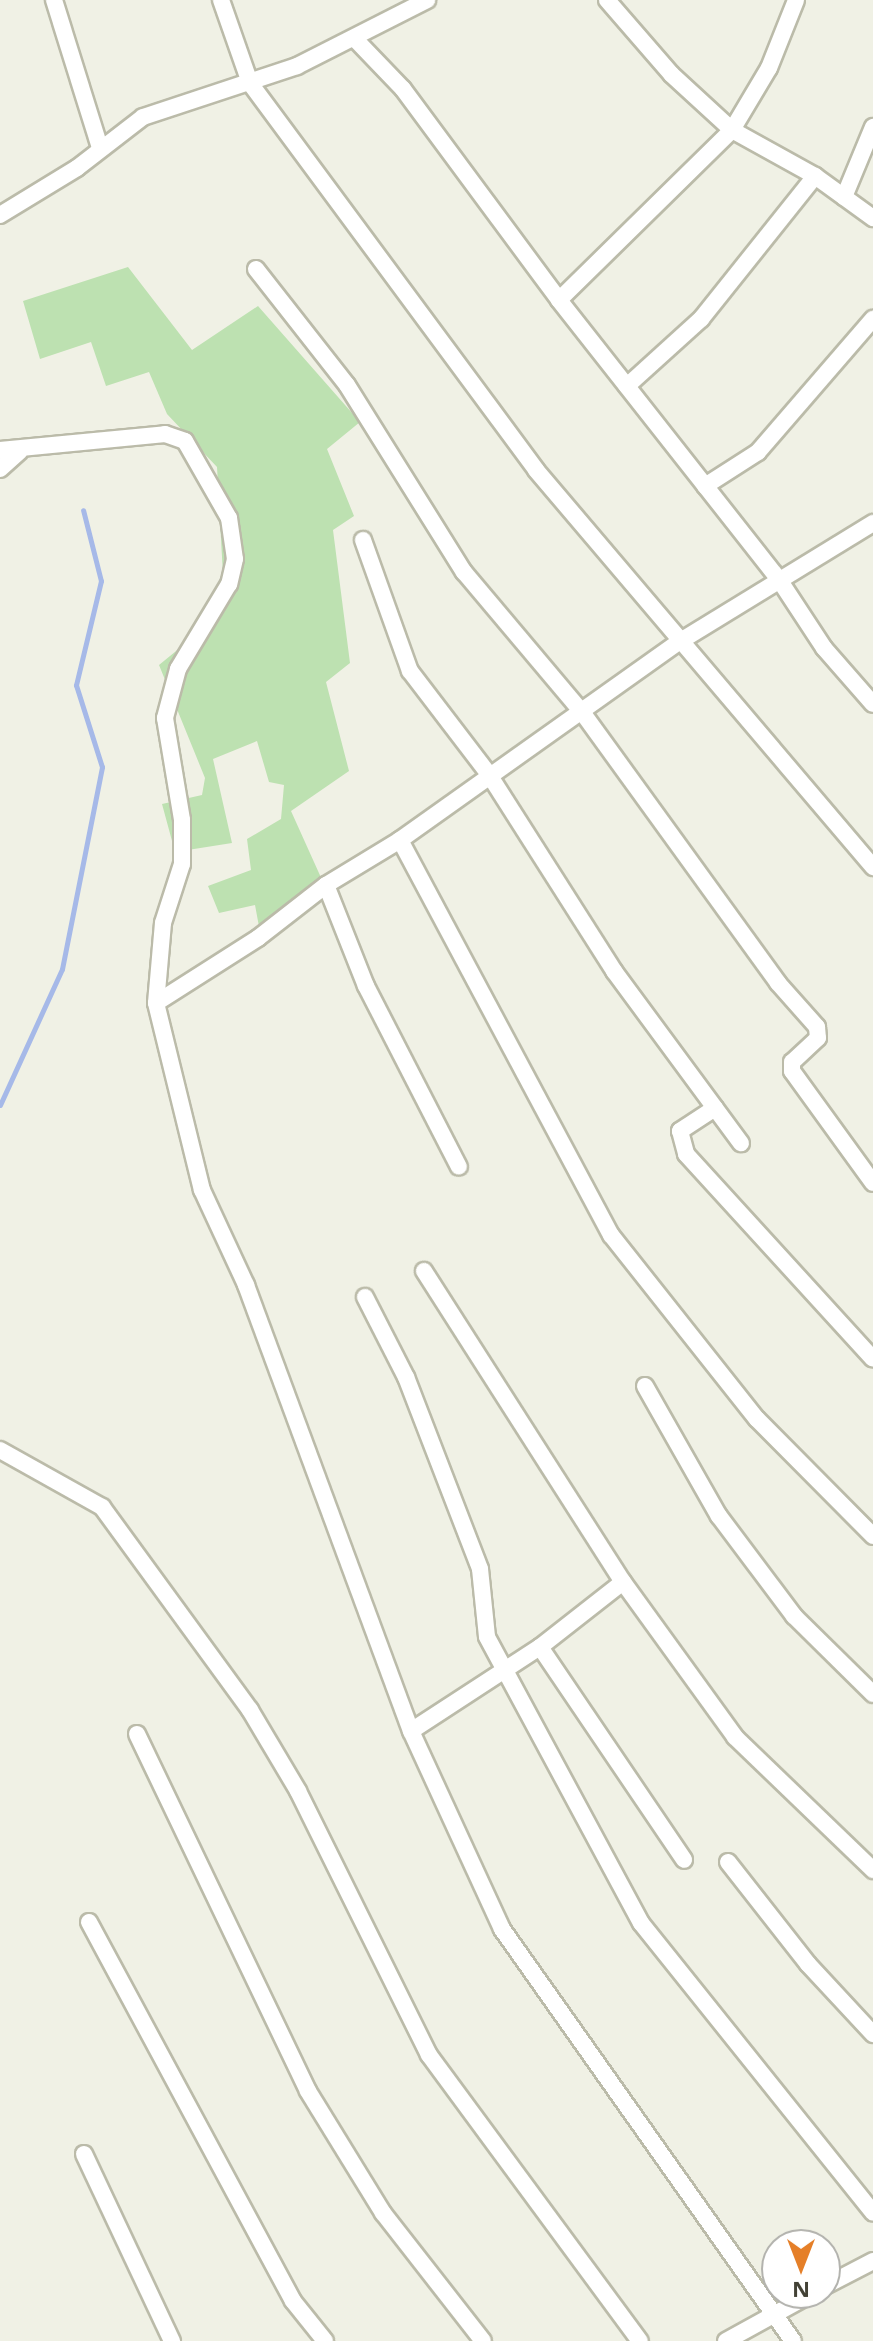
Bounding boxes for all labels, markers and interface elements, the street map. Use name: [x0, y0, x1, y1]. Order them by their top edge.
north arrow: [761, 2229, 841, 2309]
text: N: [792, 2276, 810, 2306]

